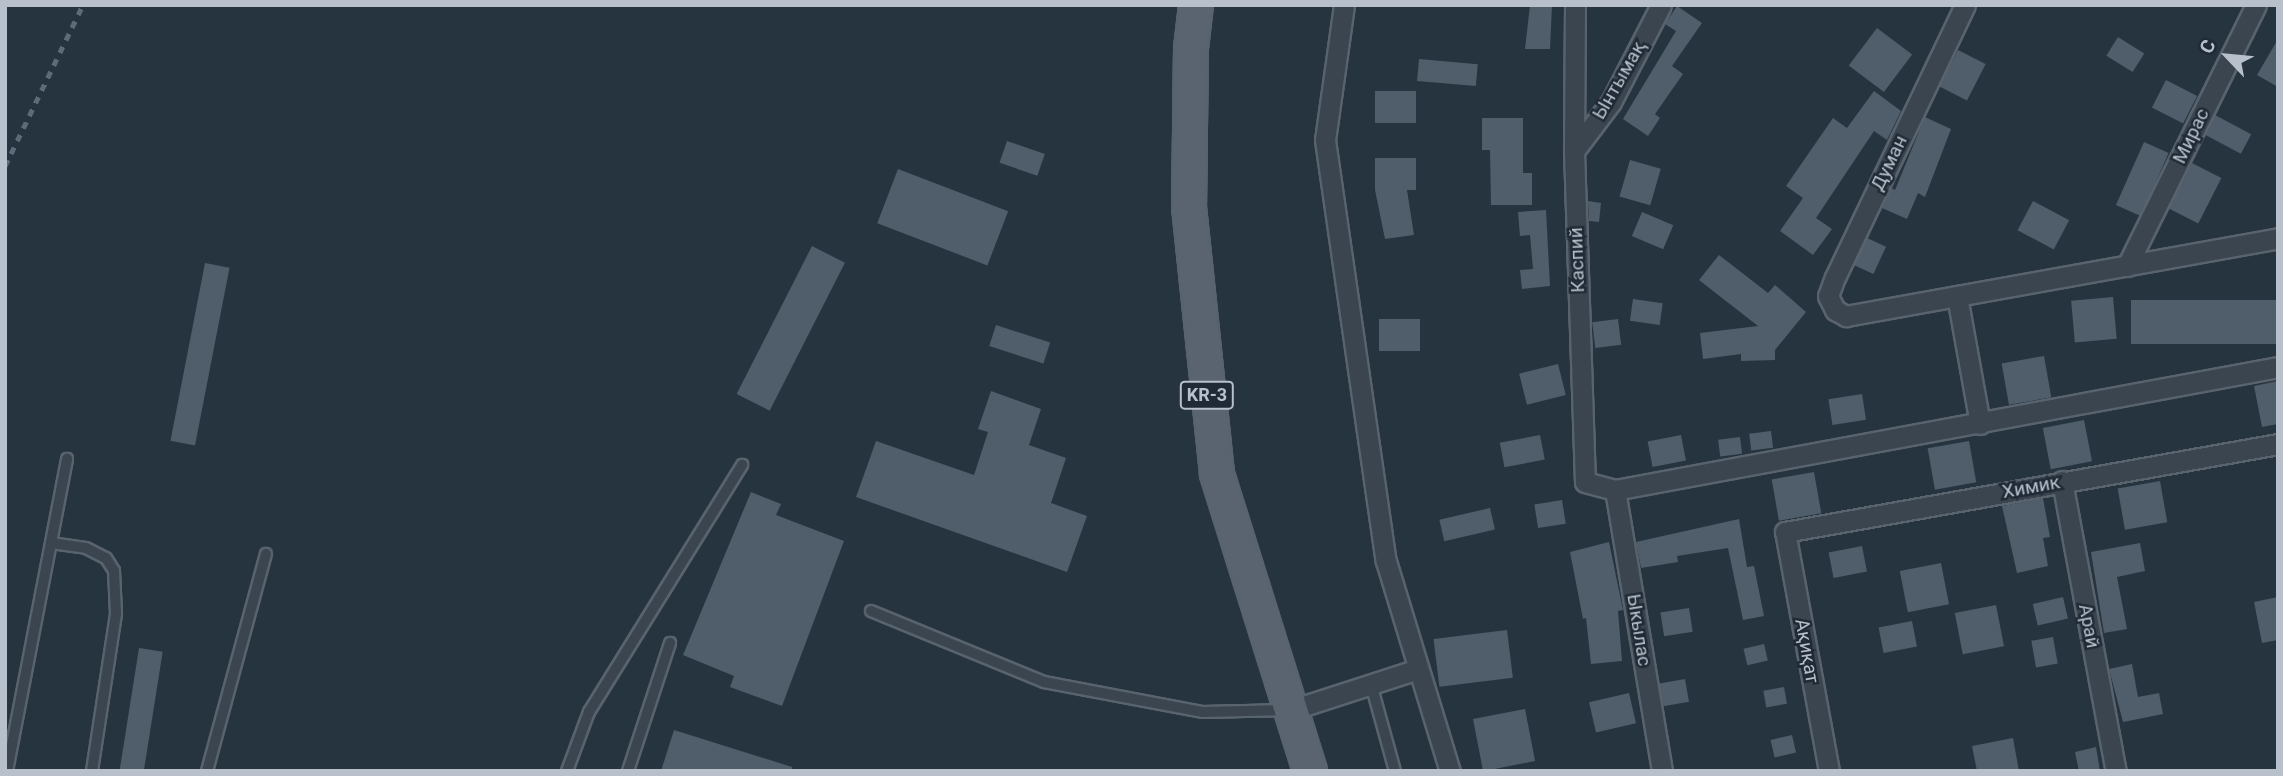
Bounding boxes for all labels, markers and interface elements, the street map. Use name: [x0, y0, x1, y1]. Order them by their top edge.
north arrow: [2192, 21, 2262, 91]
text: С: [2195, 36, 2221, 57]
street label: Ынтымақ: [1587, 37, 1651, 123]
street label: Мирас: [2168, 105, 2214, 167]
street label: Думан: [1866, 132, 1912, 194]
street label: Каспий: [1564, 227, 1590, 293]
road number: KR-3: [1179, 380, 1235, 410]
street label: Химик: [2000, 471, 2062, 503]
street label: Ыкылас: [1622, 592, 1656, 668]
street label: Арай: [2074, 602, 2104, 650]
street label: Ақиқат: [1790, 617, 1824, 685]

